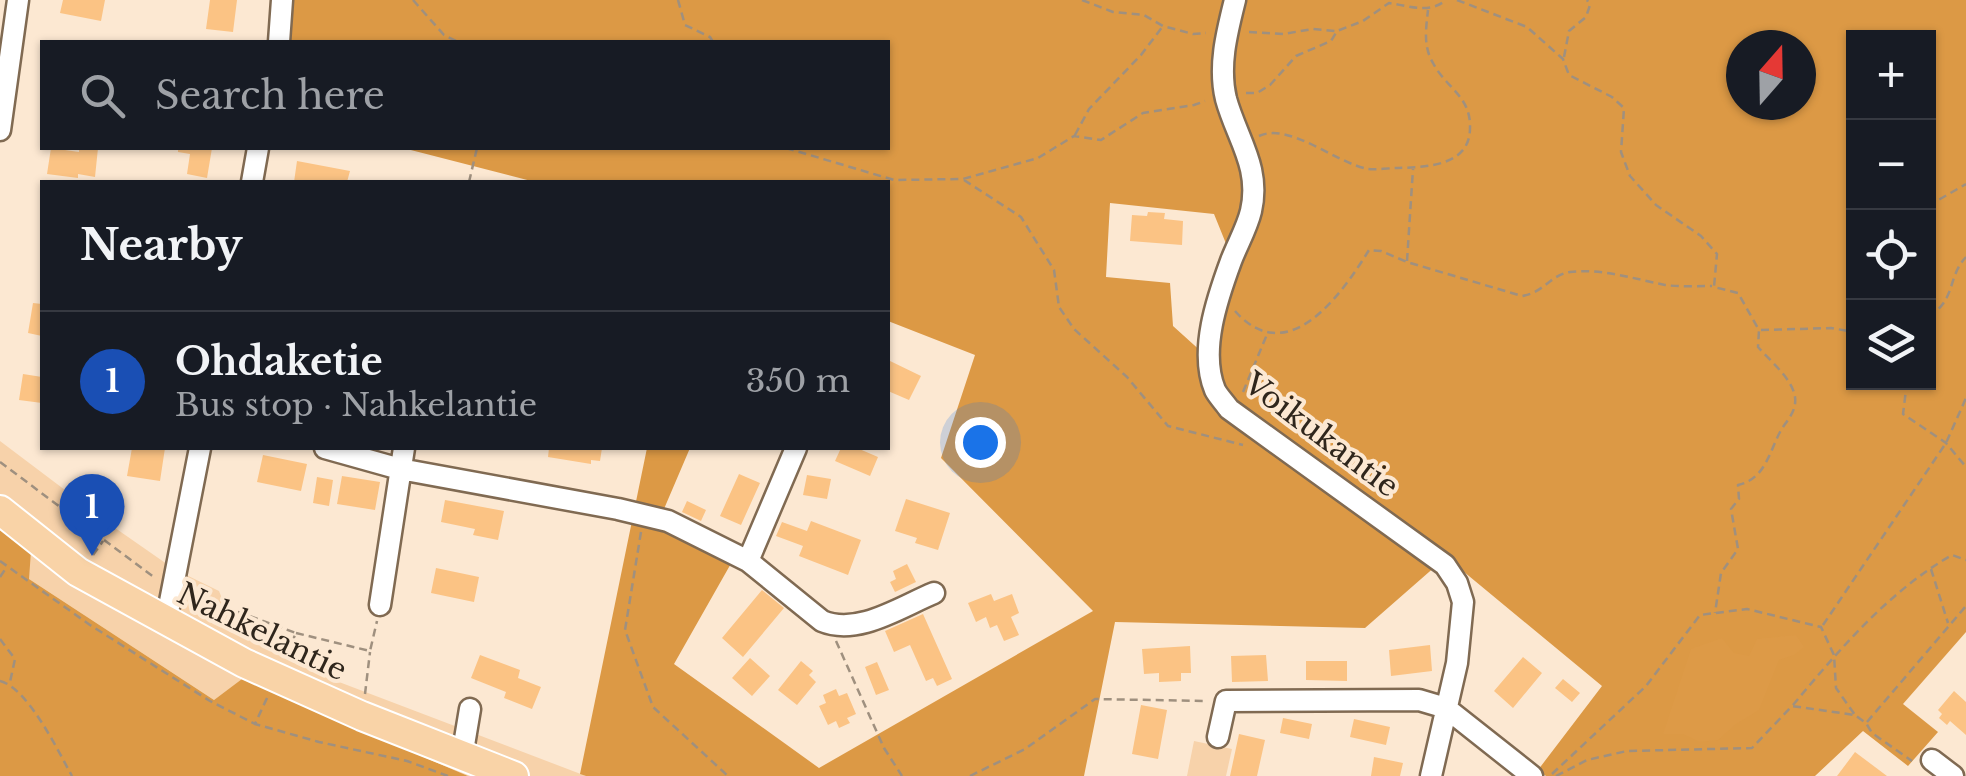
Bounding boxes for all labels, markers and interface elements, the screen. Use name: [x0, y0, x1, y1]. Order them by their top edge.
north arrow: [1726, 30, 1816, 120]
map controls: [1846, 30, 1936, 390]
button: +: [1846, 30, 1936, 120]
search box: [40, 40, 890, 150]
icon: search: [75, 68, 130, 123]
text: Search here: [155, 72, 385, 119]
button: −: [1846, 120, 1936, 210]
button: locate: [1846, 210, 1936, 300]
text: Nearby: [80, 219, 243, 271]
button: layers: [1846, 300, 1936, 390]
text: Ohdaketie: [175, 338, 383, 385]
text: 1: [106, 361, 119, 401]
text: 350 m: [746, 361, 850, 401]
street label: Voikukantie: [1236, 364, 1406, 505]
text: Bus stop · Nahkelantie: [175, 385, 537, 425]
your location: [955, 417, 1006, 468]
pin: 1: [59, 474, 124, 556]
street label: Nahkelantie: [172, 575, 353, 688]

